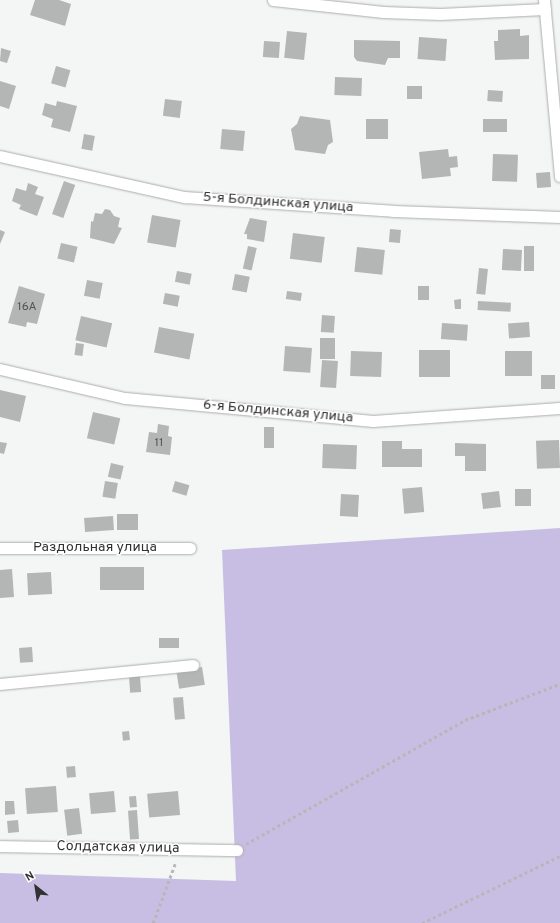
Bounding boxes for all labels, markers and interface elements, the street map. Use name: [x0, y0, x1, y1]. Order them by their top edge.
street label: 5-я Болдинская улица: [202, 189, 354, 217]
house number: 16А: [17, 301, 37, 315]
street label: 6-я Болдинская улица: [202, 397, 354, 427]
house number: 11: [155, 437, 163, 451]
street label: Раздольная улица: [33, 540, 157, 556]
street label: Солдатская улица: [56, 839, 180, 857]
north arrow: [16, 867, 56, 907]
text: N: [23, 869, 37, 885]

